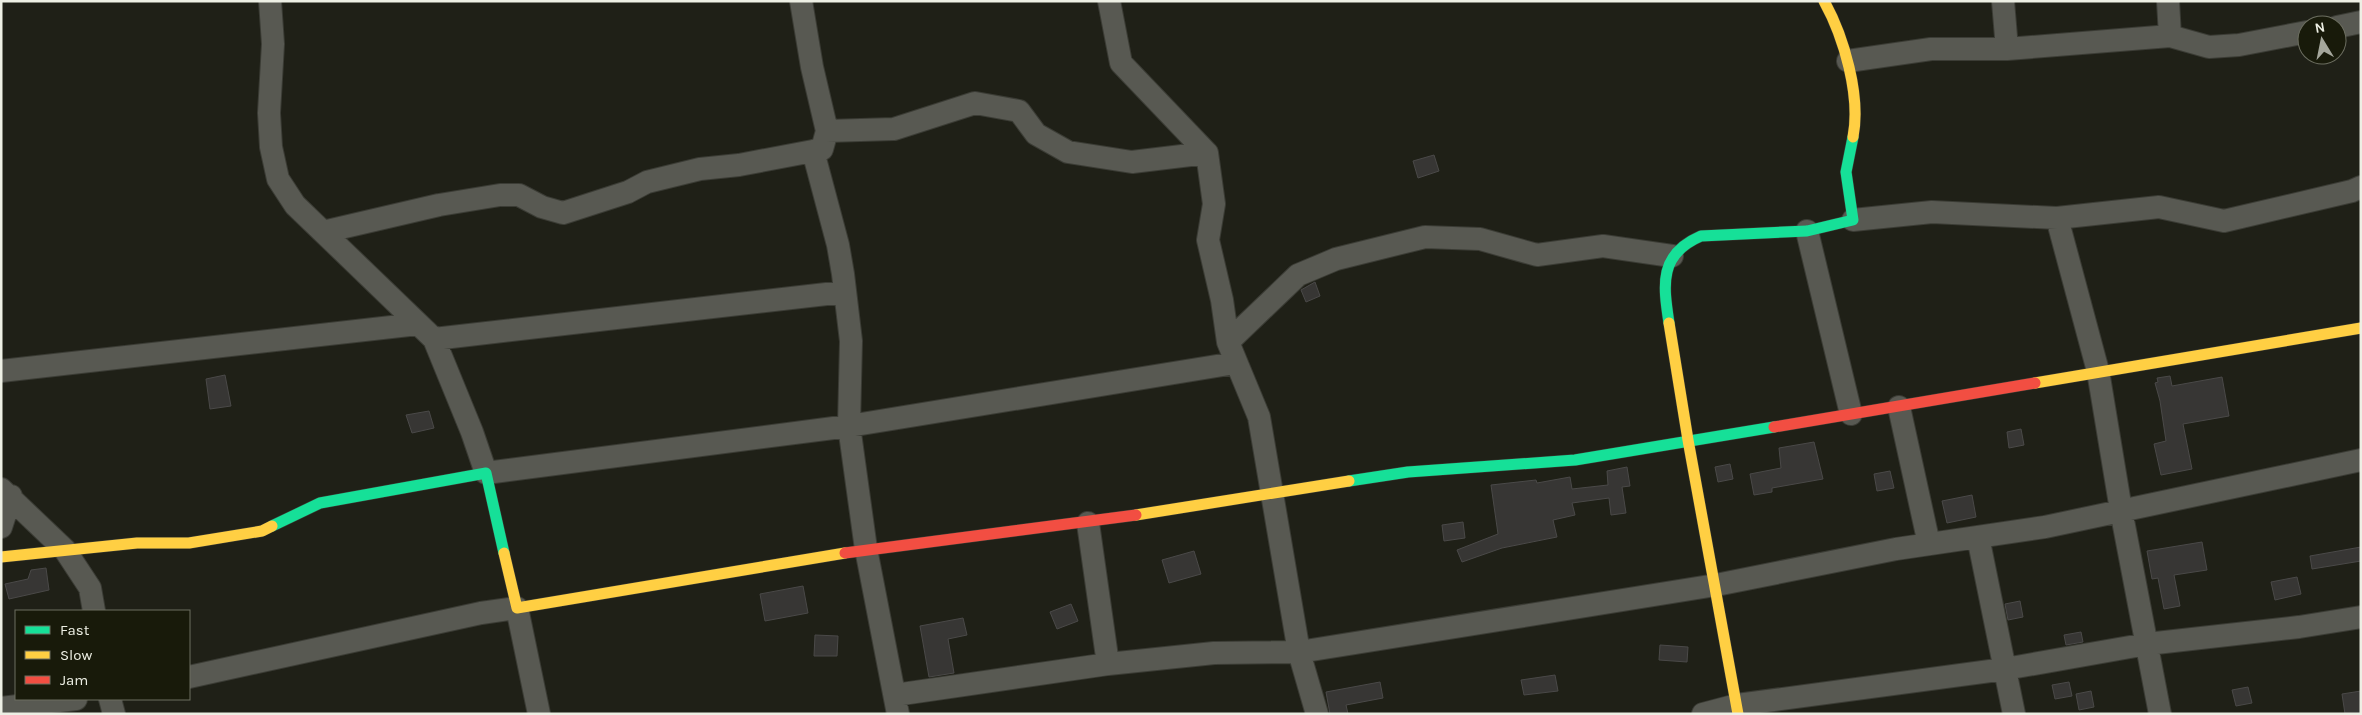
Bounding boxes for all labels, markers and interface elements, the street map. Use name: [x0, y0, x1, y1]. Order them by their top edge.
north arrow: [2297, 15, 2347, 65]
text: N: [2313, 18, 2326, 37]
legend: [15, 610, 190, 700]
text: Fast: [60, 621, 90, 639]
text: Slow: [60, 646, 92, 664]
text: Jam: [60, 671, 88, 689]

